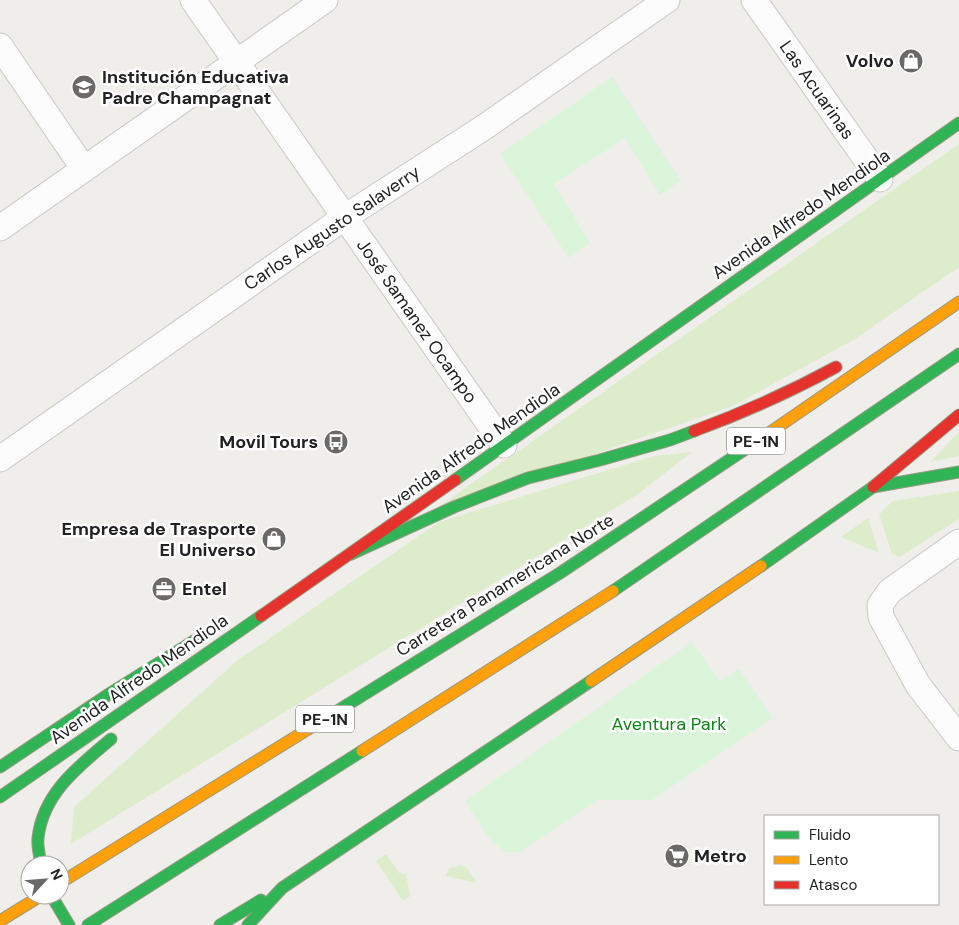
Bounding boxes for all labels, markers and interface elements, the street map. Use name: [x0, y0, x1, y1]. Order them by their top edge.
street label: Las Acuarinas: [774, 36, 860, 144]
shop icon: Volvo: [898, 48, 924, 74]
place label: Volvo: [846, 49, 894, 73]
place label: Institución Educativa Padre Champagnat: [102, 65, 289, 110]
school or university icon: Institución Educativa Padre Champagnat: [71, 74, 97, 100]
street label: Avenida Alfredo Mendiola: [707, 143, 895, 285]
street label: Carlos Augusto Salaverry: [239, 160, 425, 296]
street label: José Samanez Ocampo: [351, 234, 483, 408]
street label: Avenida Alfredo Mendiola: [377, 377, 565, 519]
road number: PE-1N: [727, 428, 785, 454]
bus stop icon: Movil Tours: [323, 429, 349, 455]
place label: Movil Tours: [219, 430, 318, 454]
street label: Carretera Panamericana Norte: [391, 508, 619, 662]
place label: Empresa de Trasporte El Universo: [62, 517, 256, 562]
shop icon: Empresa de Trasporte El Universo: [261, 526, 287, 552]
office icon: Entel: [151, 576, 177, 602]
place label: Entel: [182, 577, 227, 601]
street label: Avenida Alfredo Mendiola: [45, 608, 233, 750]
road number: PE-1N: [296, 706, 354, 732]
park label: Aventura Park: [612, 712, 726, 736]
legend: [764, 815, 939, 905]
text: Fluido: [809, 825, 851, 845]
supermarket icon: Metro: [664, 843, 690, 869]
place label: Metro: [694, 844, 747, 868]
text: Lento: [809, 850, 848, 870]
north arrow: [20, 855, 70, 905]
text: N: [46, 866, 67, 883]
text: Atasco: [809, 875, 857, 895]

